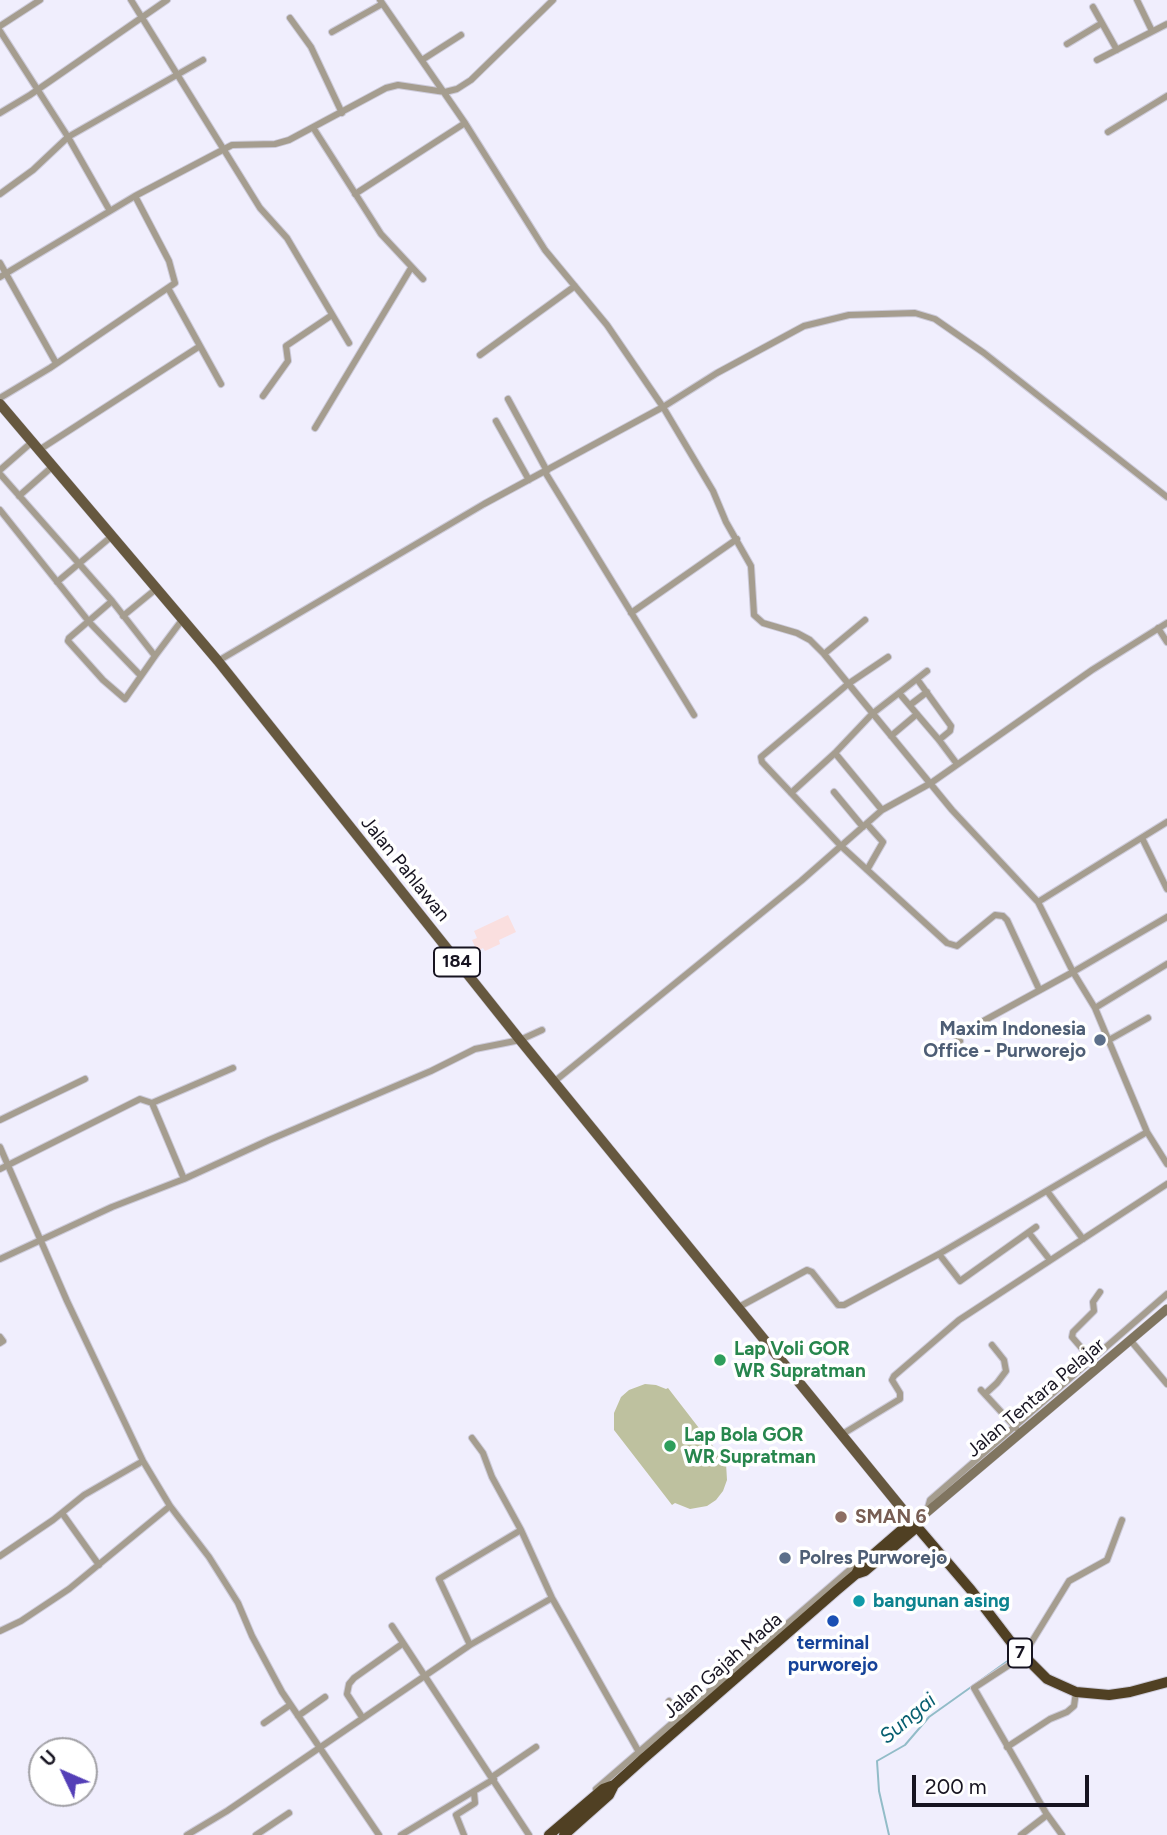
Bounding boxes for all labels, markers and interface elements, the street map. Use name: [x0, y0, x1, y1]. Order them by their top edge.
street label: Jalan Pahlawan: [356, 812, 454, 926]
road number: 184: [434, 947, 480, 976]
place label: Maxim Indonesia Office - Purworejo: [923, 1018, 1086, 1062]
marker: Maxim Indonesia Office - Purworejo: [1092, 1032, 1108, 1048]
street label: Jalan Tentara Pelajar: [962, 1334, 1110, 1462]
place label: Lap Voli GOR WR Supratman: [734, 1338, 866, 1382]
marker: Lap Voli GOR WR Supratman: [712, 1352, 728, 1368]
place label: Lap Bola GOR WR Supratman: [684, 1424, 816, 1468]
marker: Lap Bola GOR WR Supratman: [662, 1438, 678, 1454]
place label: SMAN 6: [855, 1506, 927, 1528]
marker: SMAN 6: [833, 1509, 849, 1525]
place label: Polres Purworejo: [799, 1547, 947, 1569]
marker: Polres Purworejo: [777, 1550, 793, 1566]
place label: bangunan asing: [873, 1590, 1010, 1612]
marker: bangunan asing: [851, 1593, 867, 1609]
street label: Jalan Gajah Mada: [659, 1608, 787, 1724]
marker: terminal purworejo: [825, 1613, 841, 1629]
place label: terminal purworejo: [788, 1632, 878, 1676]
road number: 7: [1008, 1638, 1032, 1668]
water label: Sungai: [875, 1688, 941, 1750]
north arrow: [28, 1737, 98, 1807]
text: U: [36, 1746, 62, 1771]
scale bar: [915, 1762, 1092, 1806]
text: 200 m: [925, 1774, 987, 1799]

